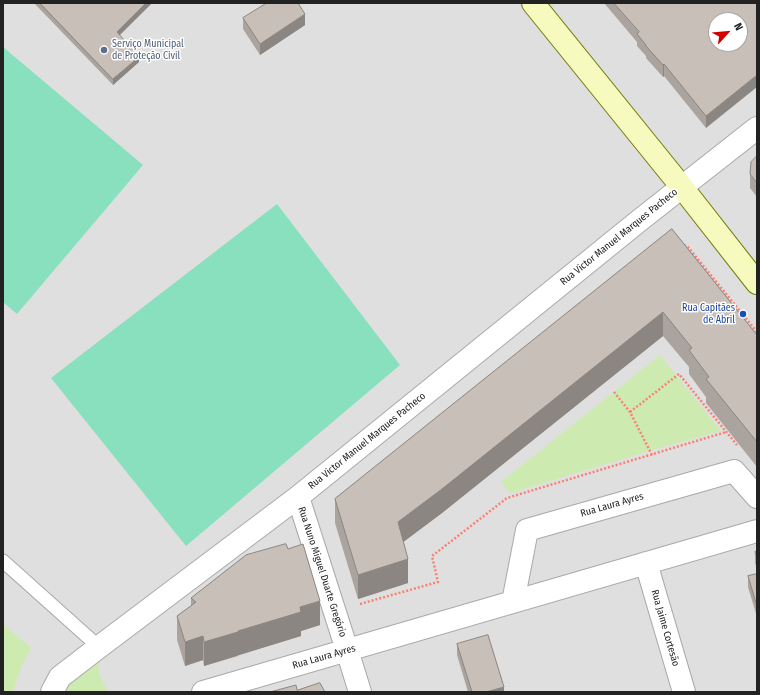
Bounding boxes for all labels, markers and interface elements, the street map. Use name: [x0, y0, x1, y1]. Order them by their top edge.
north arrow: [708, 12, 748, 52]
text: N: [731, 21, 746, 33]
place label: Serviço Municipal de Proteção Civil: [112, 38, 184, 62]
marker: Serviço Municipal de Proteção Civil: [99, 45, 109, 55]
street label: Rua Victor Manuel Marques Pacheco: [558, 186, 680, 288]
place label: Rua Capitães de Abril: [682, 302, 735, 326]
marker: Rua Capitães de Abril: [738, 309, 748, 319]
street label: Rua Victor Manuel Marques Pacheco: [306, 390, 428, 492]
street label: Rua Laura Ayres: [579, 490, 645, 520]
street label: Rua Nuno Miguel Duarte Gregório: [295, 505, 349, 639]
street label: Rua Jaime Cortesão: [648, 588, 682, 668]
street label: Rua Laura Ayres: [291, 642, 357, 672]

